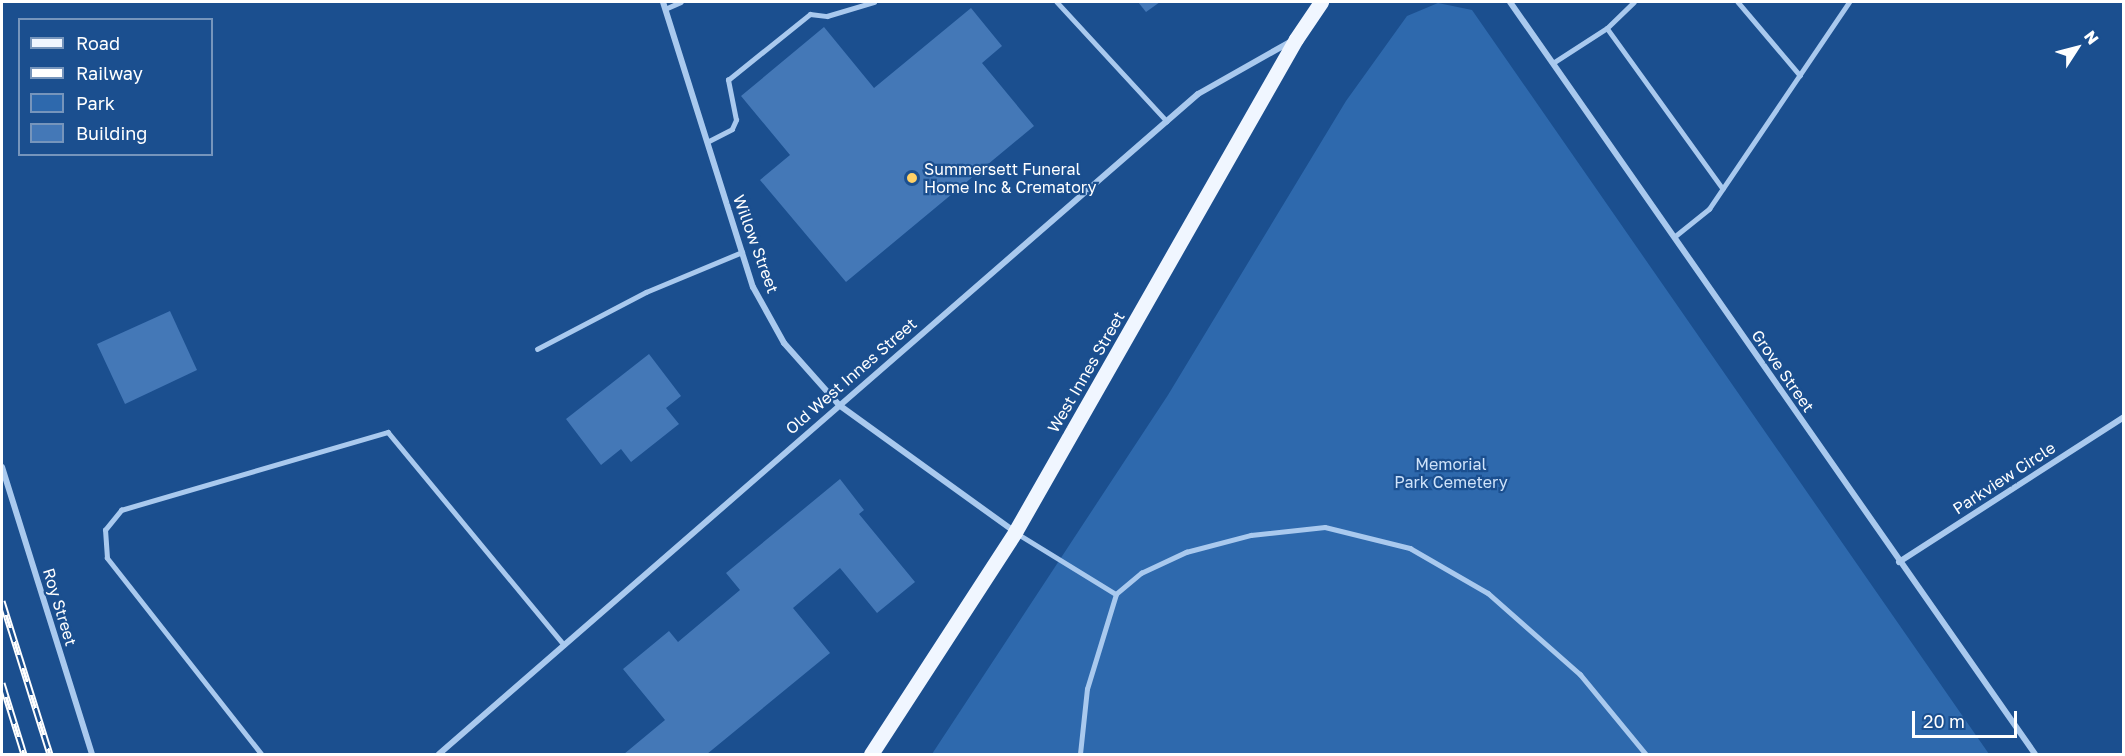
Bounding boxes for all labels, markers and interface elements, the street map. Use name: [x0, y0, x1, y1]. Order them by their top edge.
legend: [18, 18, 213, 156]
north arrow: [2047, 18, 2107, 78]
text: N: [2080, 27, 2103, 48]
text: Road: [76, 32, 120, 54]
text: Railway: [76, 62, 143, 84]
text: Park: [76, 92, 115, 114]
text: Building: [76, 122, 147, 144]
place label: Summersett Funeral Home Inc & Crematory: [924, 159, 1096, 197]
marker: Summersett Funeral Home Inc & Crematory: [905, 171, 919, 185]
street label: Willow Street: [729, 192, 783, 296]
street label: West Innes Street: [1044, 308, 1128, 436]
street label: Old West Innes Street: [782, 314, 920, 438]
street label: Grove Street: [1748, 326, 1818, 416]
street label: Parkview Circle: [1949, 438, 2059, 518]
park label: Memorial Park Cemetery: [1394, 454, 1508, 492]
street label: Roy Street: [39, 566, 81, 648]
scale bar: [1915, 699, 2020, 737]
text: 20 m: [1923, 710, 1965, 732]

